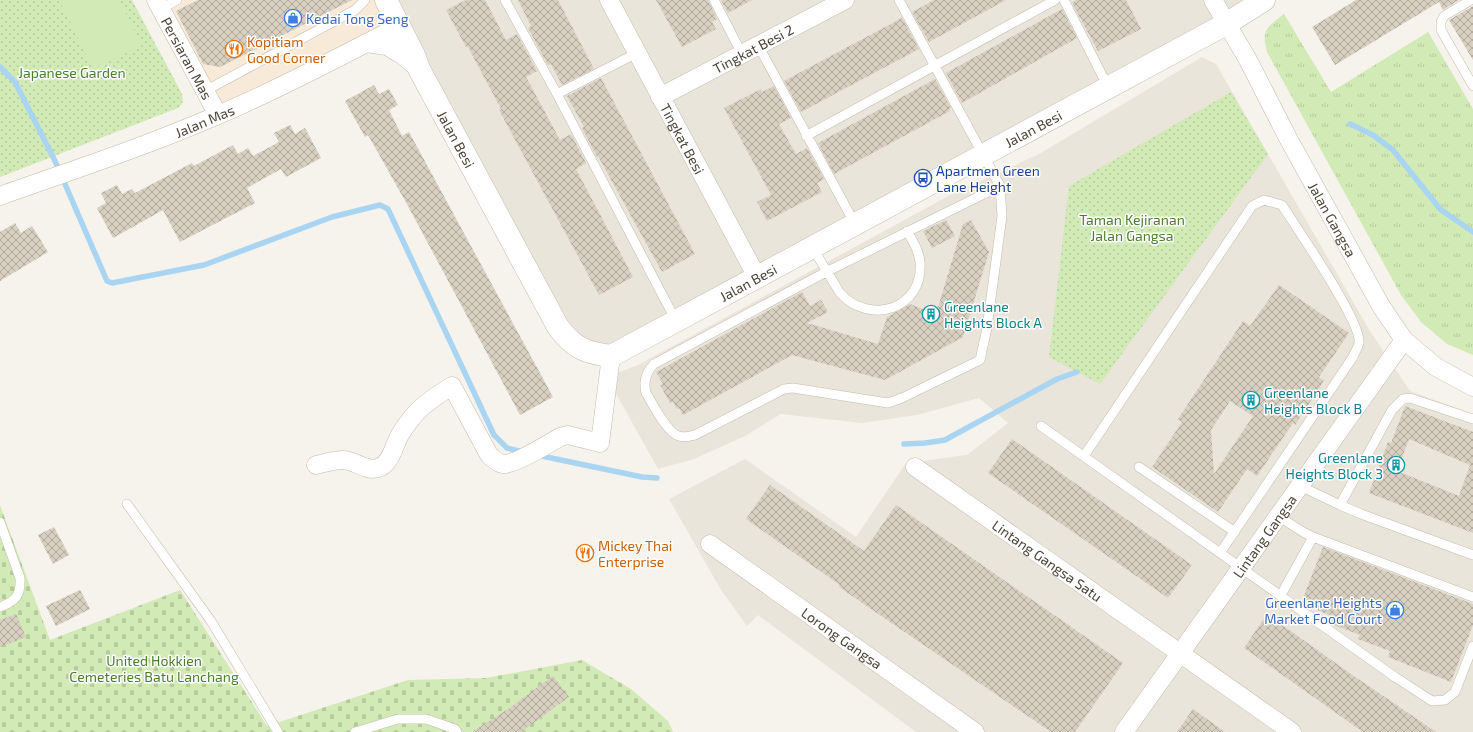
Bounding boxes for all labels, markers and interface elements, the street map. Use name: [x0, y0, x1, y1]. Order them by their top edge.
shop icon: Kedai Tong Seng: [283, 8, 303, 28]
place label: Kedai Tong Seng: [306, 10, 409, 27]
street label: Persiaran Mas: [158, 14, 216, 102]
street label: Tingkat Besi 2: [710, 20, 796, 76]
place label: Kopitiam Good Corner: [247, 33, 326, 66]
restaurant icon: Kopitiam Good Corner: [224, 39, 244, 59]
park label: Japanese Garden: [18, 64, 126, 81]
street label: Tingkat Besi: [657, 100, 709, 177]
street label: Jalan Mas: [172, 101, 237, 141]
street label: Jalan Besi: [1002, 106, 1065, 150]
street label: Jalan Besi: [434, 107, 479, 170]
place label: Apartmen Green Lane Height: [936, 162, 1040, 195]
bus stop icon: Apartmen Green Lane Height: [913, 168, 933, 188]
street label: Jalan Gangsa: [1305, 179, 1360, 260]
park label: Taman Kejiranan Jalan Gangsa: [1079, 211, 1185, 244]
street label: Jalan Besi: [716, 260, 779, 304]
place label: Greenlane Heights Block A: [944, 298, 1042, 331]
building icon: Greenlane Heights Block A: [921, 304, 941, 324]
place label: Greenlane Heights Block B: [1264, 384, 1362, 417]
building icon: Greenlane Heights Block B: [1241, 390, 1261, 410]
place label: Greenlane Heights Block 3: [1286, 449, 1383, 482]
building icon: Greenlane Heights Block 3: [1386, 455, 1406, 475]
street label: Lintang Gangsa: [1229, 491, 1300, 581]
street label: Lintang Gangsa Satu: [989, 516, 1106, 605]
place label: Mickey Thai Enterprise: [598, 537, 672, 570]
restaurant icon: Mickey Thai Enterprise: [575, 543, 595, 563]
place label: Greenlane Heights Market Food Court: [1264, 594, 1382, 627]
shop icon: Greenlane Heights Market Food Court: [1385, 600, 1405, 620]
street label: Lorong Gangsa: [799, 603, 886, 672]
park label: United Hokkien Cemeteries Batu Lanchang: [69, 652, 239, 685]

